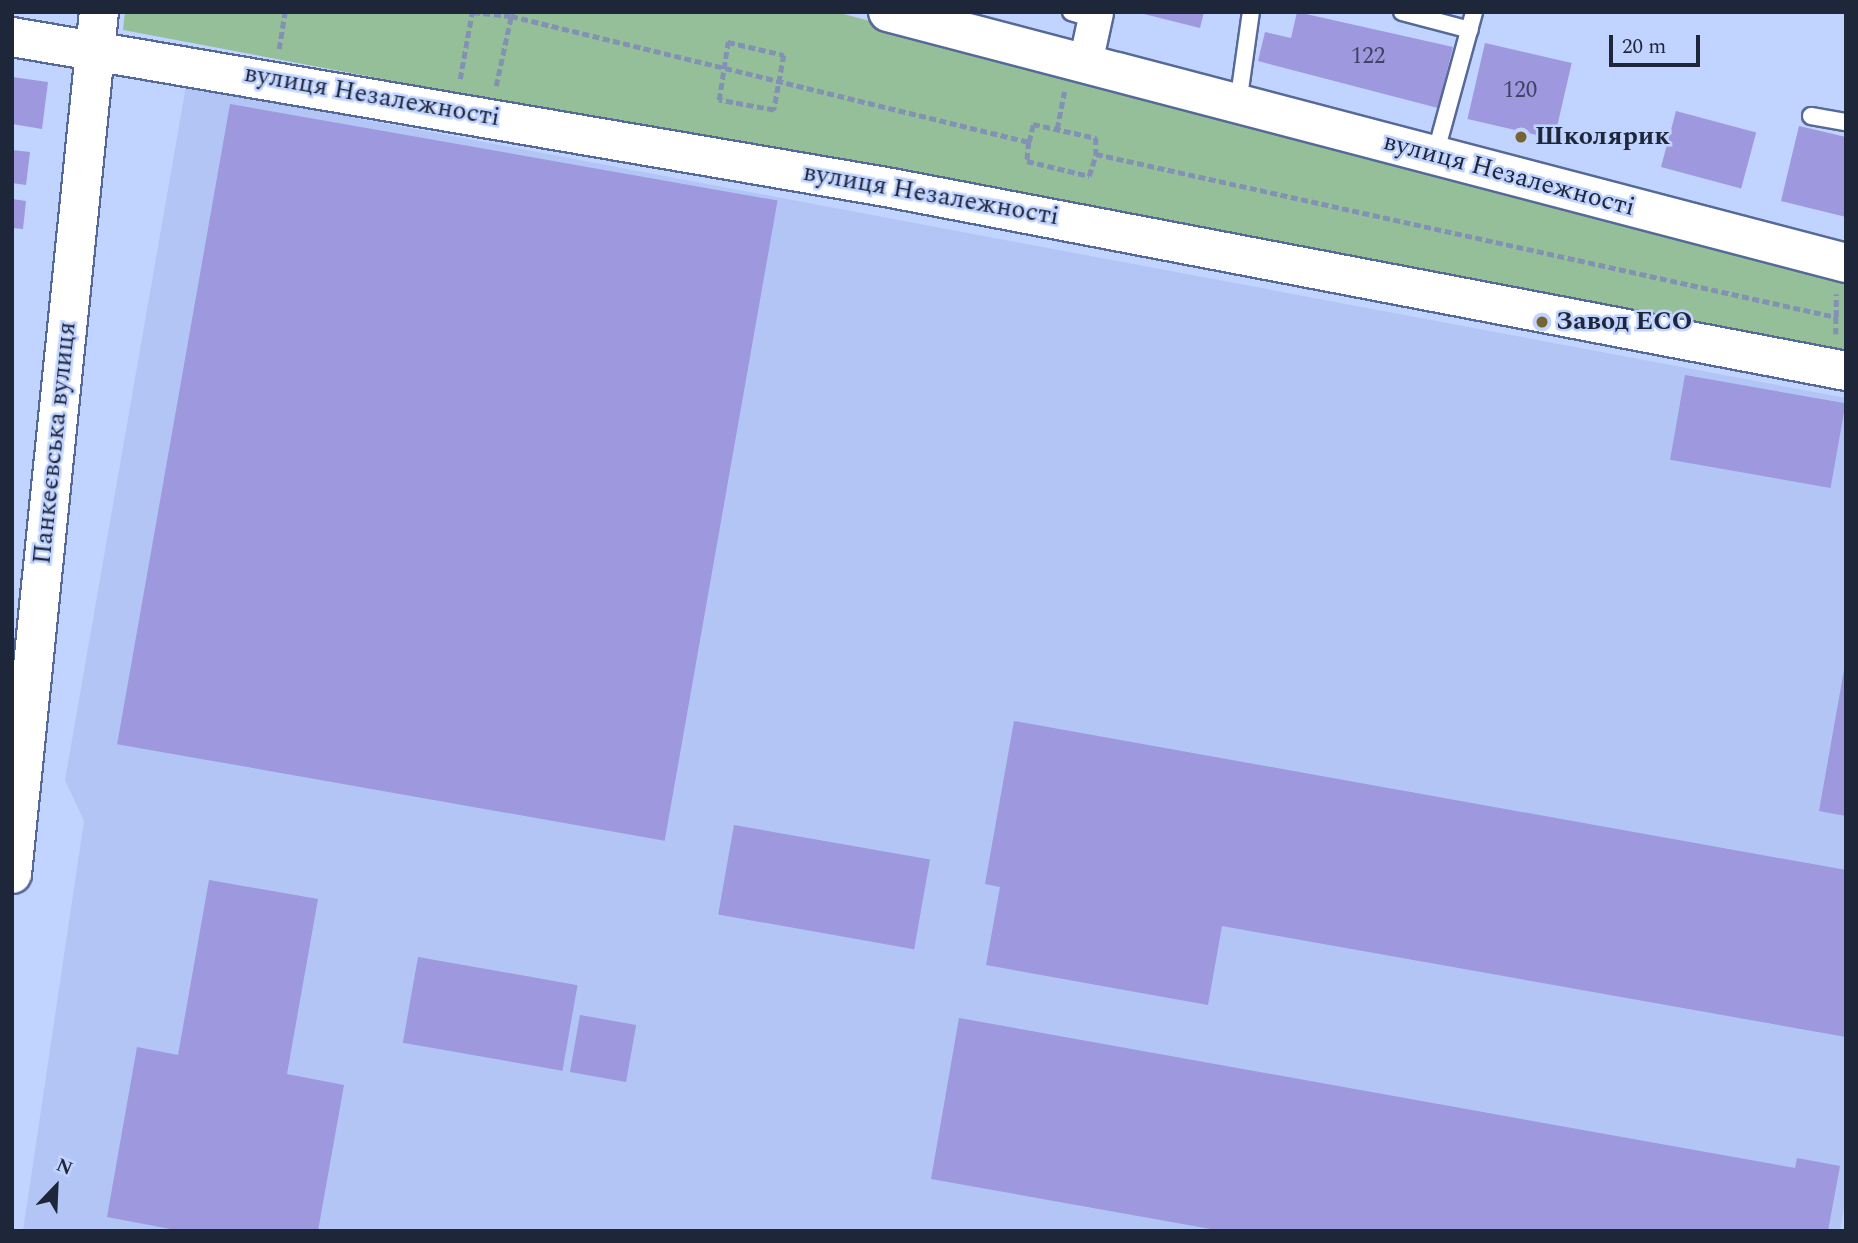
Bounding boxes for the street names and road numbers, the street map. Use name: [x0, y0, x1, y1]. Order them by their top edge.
street label: вулиця Незалежності: [242, 58, 502, 134]
street label: вулиця Незалежності: [1380, 126, 1638, 224]
street label: вулиця Незалежності: [801, 157, 1061, 233]
street label: Панкеєвська вулиця: [27, 320, 83, 566]

